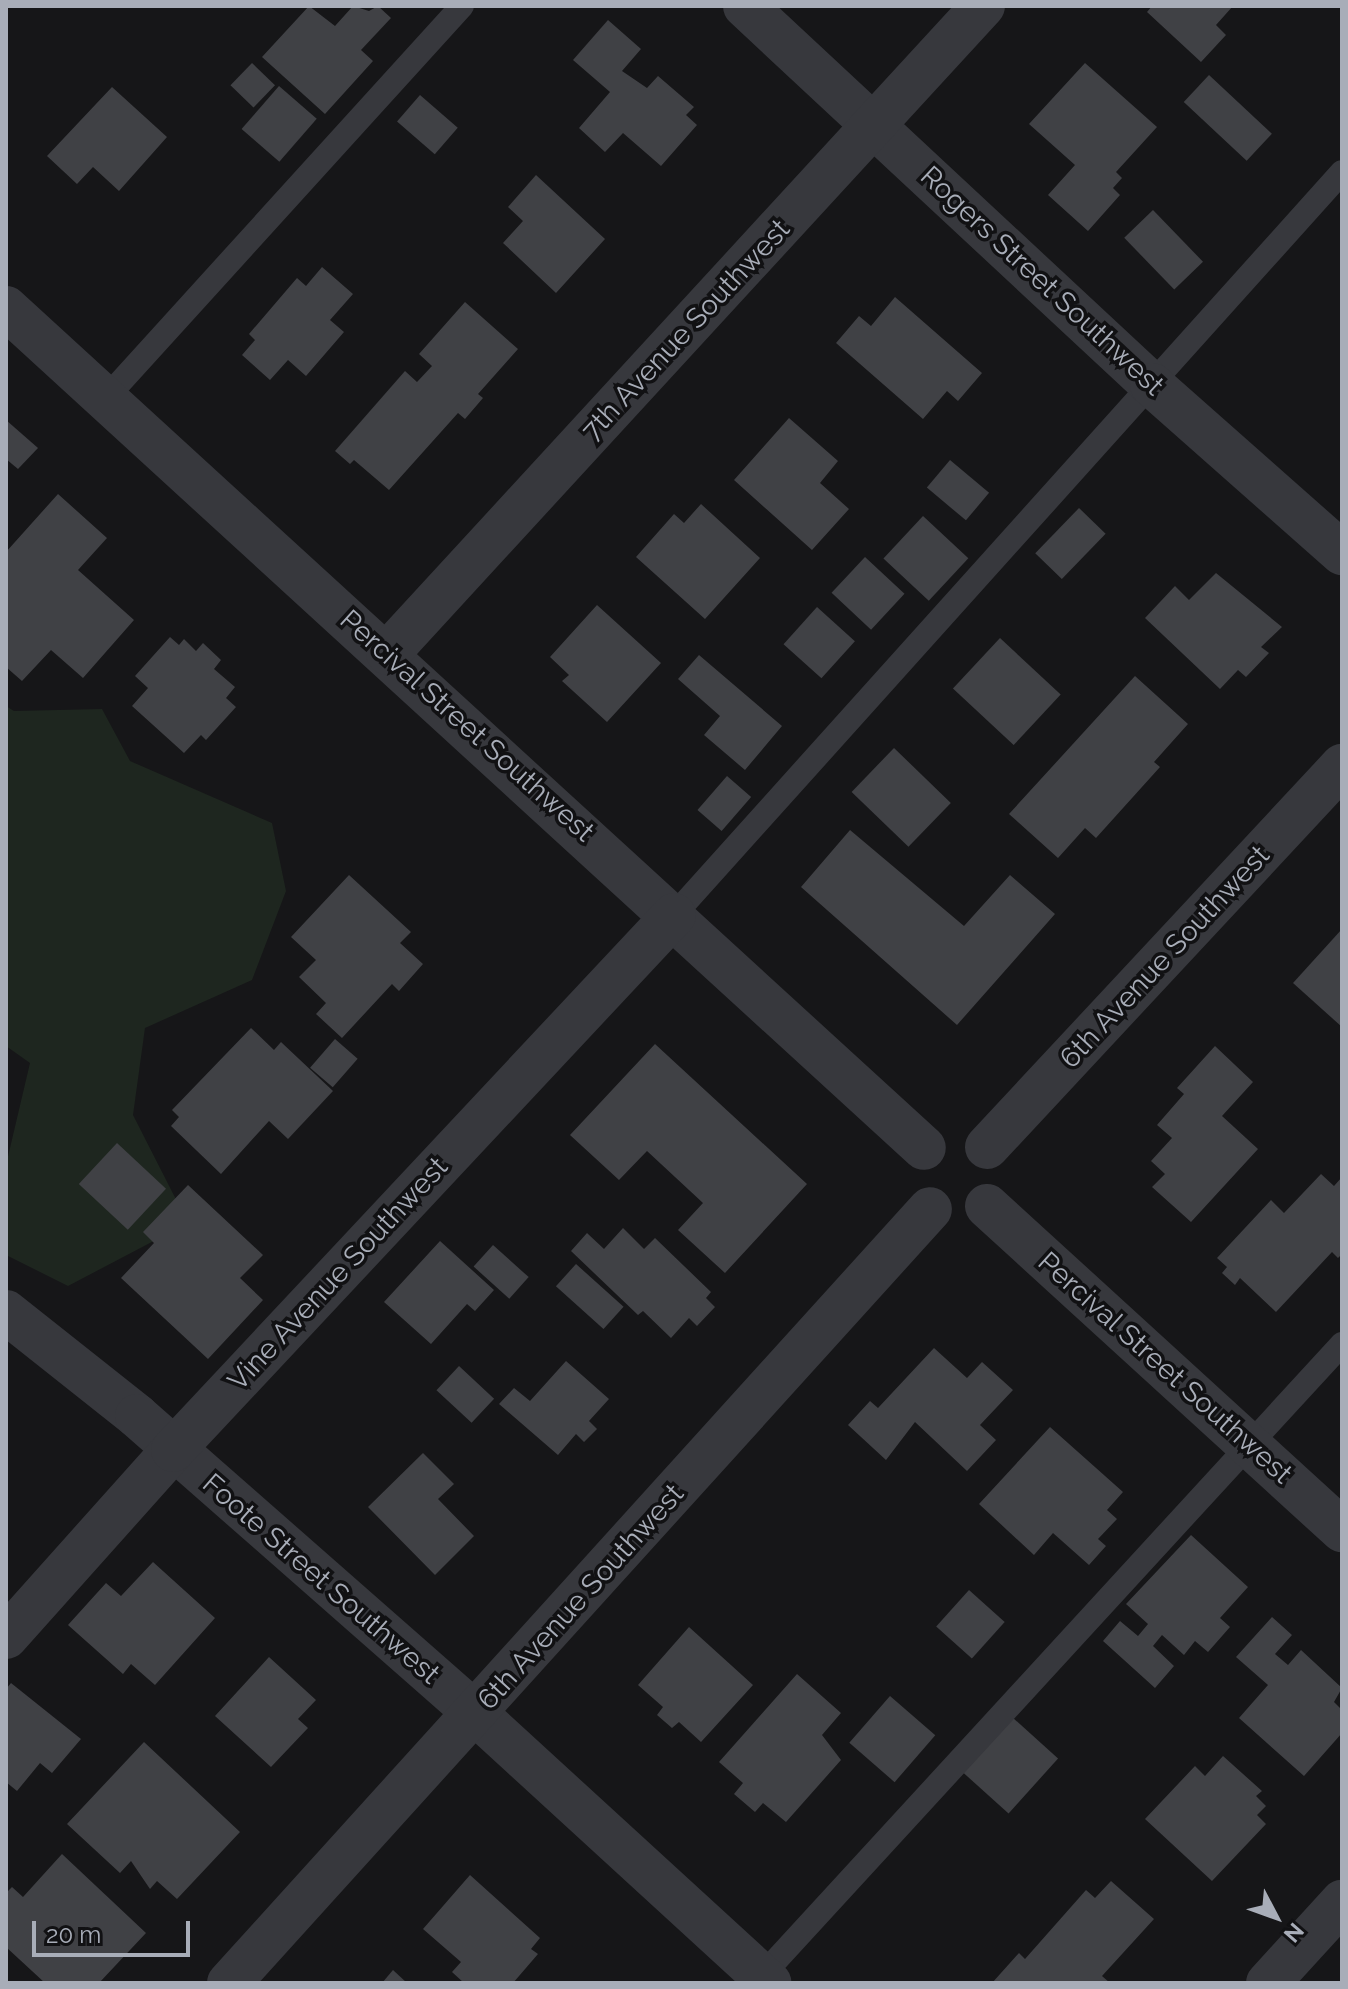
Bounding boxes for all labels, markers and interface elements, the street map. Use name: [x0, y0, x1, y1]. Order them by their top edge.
street label: Rogers Street Southwest: [913, 159, 1171, 403]
street label: 7th Avenue Southwest: [575, 212, 797, 448]
street label: Percival Street Southwest: [333, 603, 601, 849]
street label: 6th Avenue Southwest: [1053, 839, 1277, 1075]
street label: Vine Avenue Southwest: [221, 1150, 455, 1398]
street label: Percival Street Southwest: [1031, 1245, 1299, 1491]
street label: Foote Street Southwest: [195, 1467, 447, 1691]
street label: 6th Avenue Southwest: [471, 1477, 691, 1717]
north arrow: [1236, 1877, 1316, 1957]
scale bar: [36, 1905, 194, 1955]
text: N: [1279, 1918, 1309, 1948]
text: 20 m: [46, 1920, 101, 1949]

